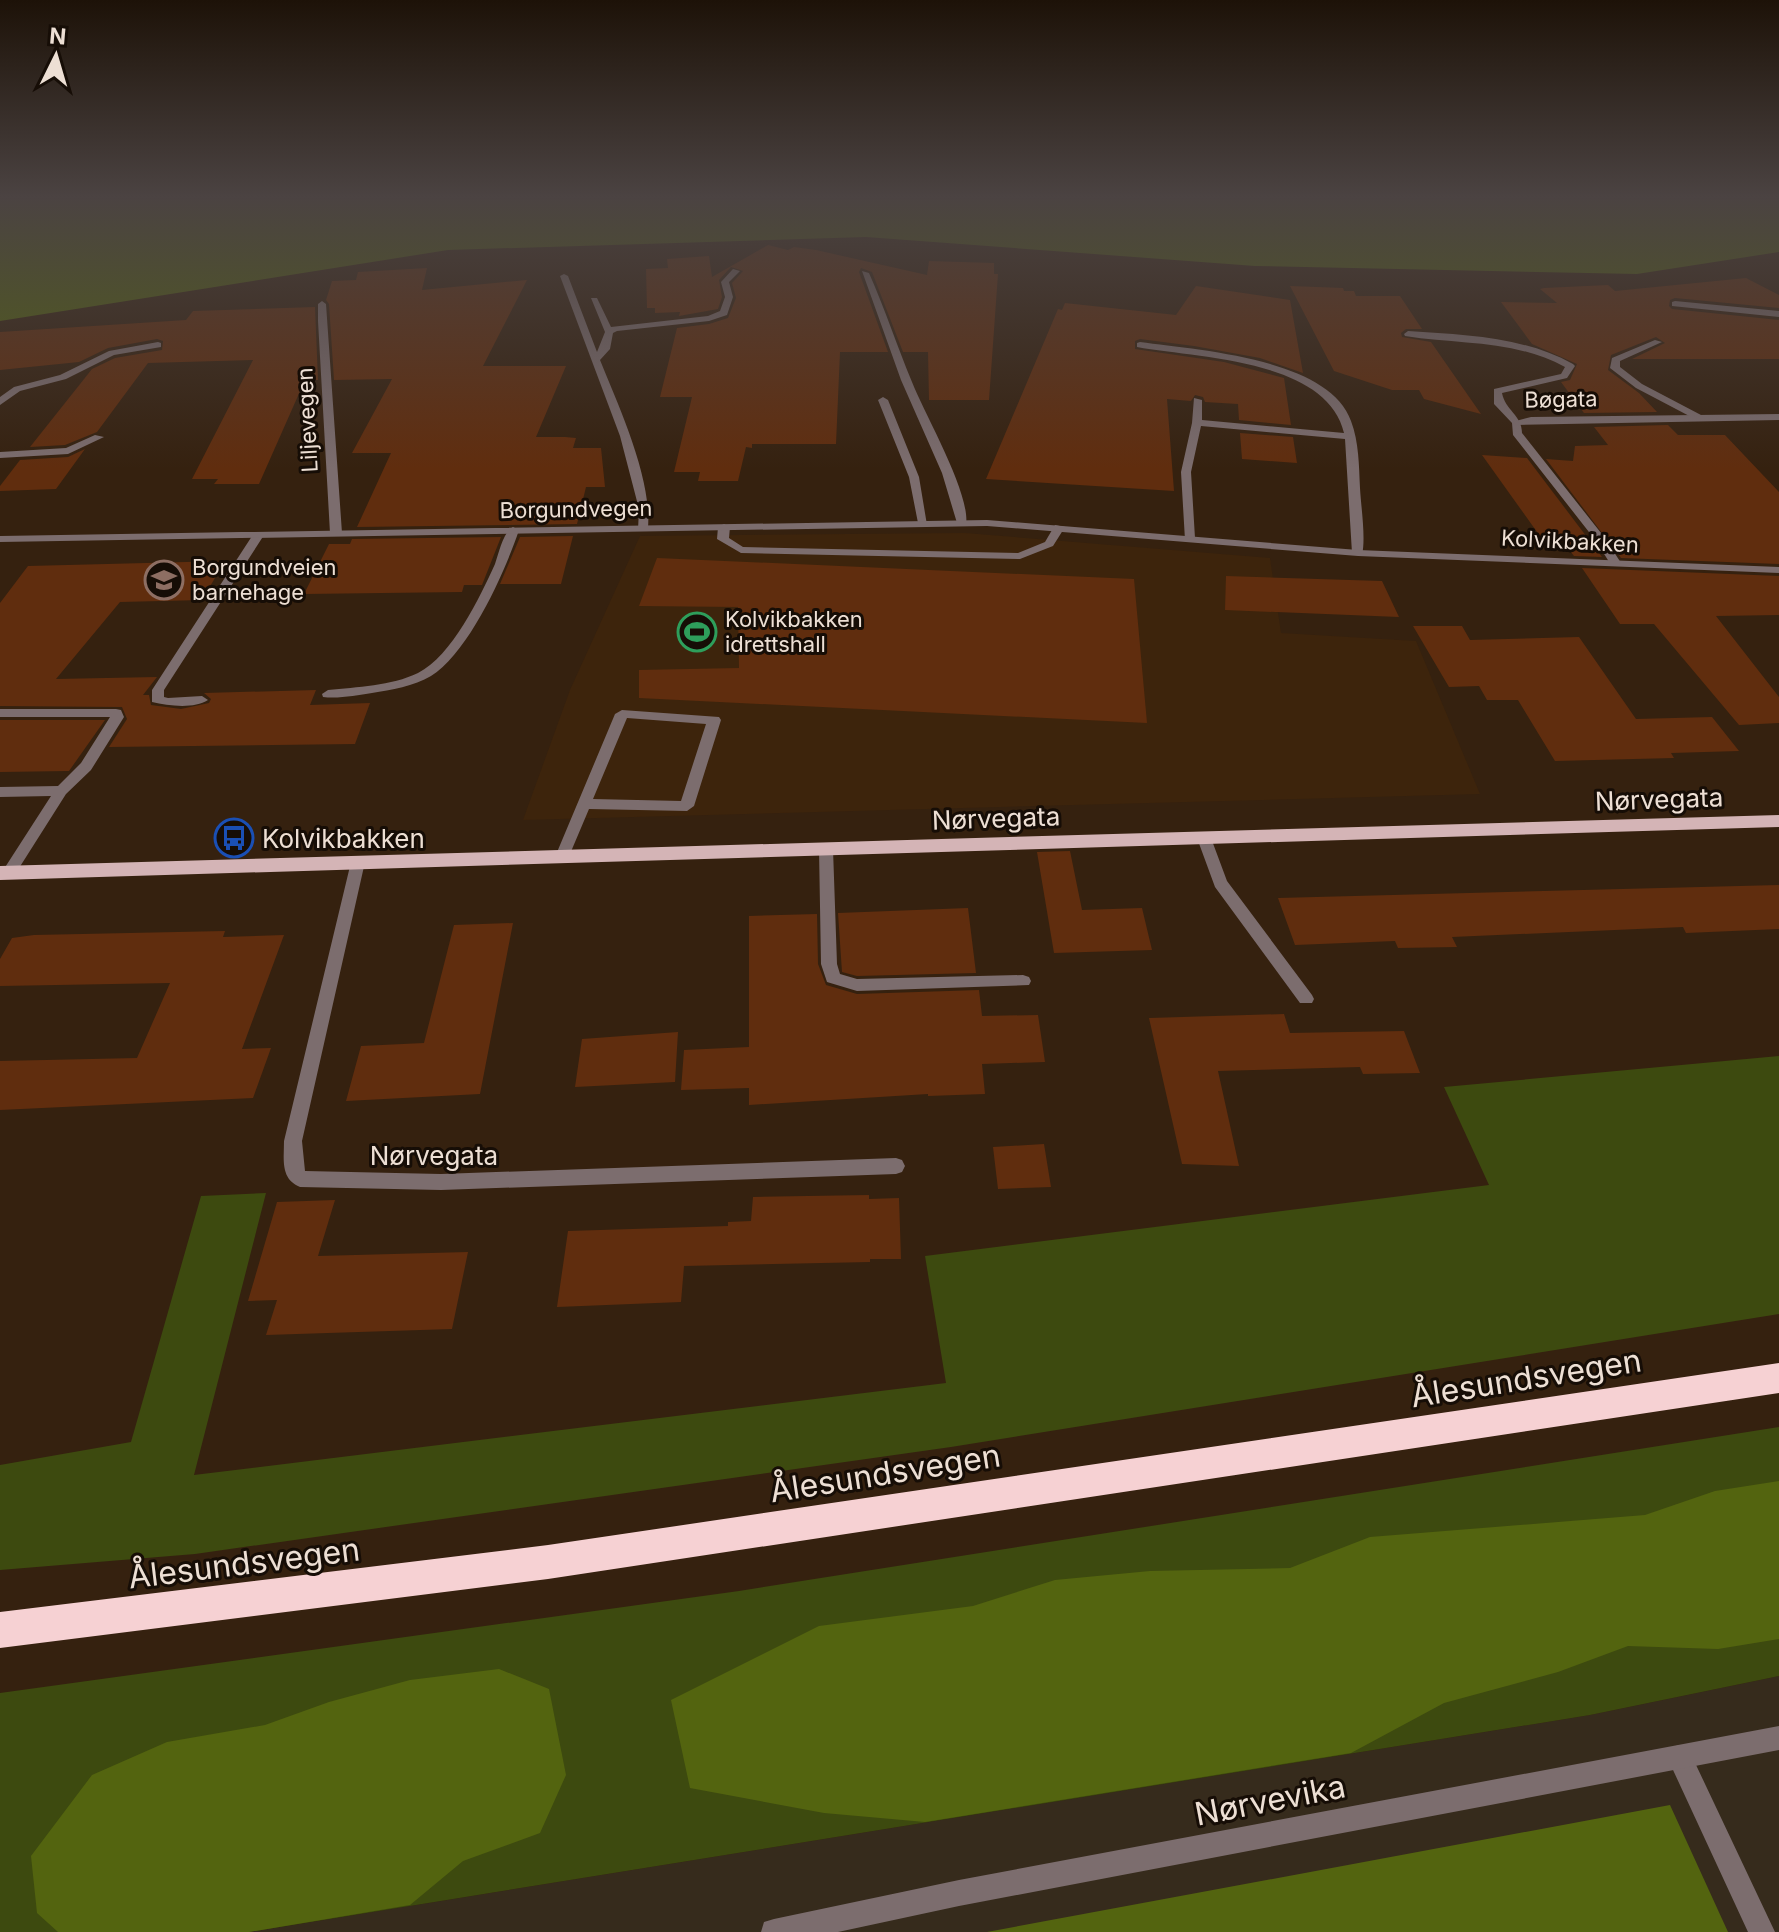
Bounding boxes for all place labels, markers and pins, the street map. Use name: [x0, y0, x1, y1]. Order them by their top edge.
place label: Borgundveien barnehage: [192, 554, 337, 605]
school or university icon: Borgundveien barnehage: [143, 559, 185, 601]
place label: Kolvikbakken idrettshall: [725, 606, 863, 657]
sports icon: Kolvikbakken idrettshall: [676, 611, 718, 653]
bus stop icon: Kolvikbakken: [213, 817, 255, 859]
place label: Kolvikbakken: [262, 823, 425, 854]

